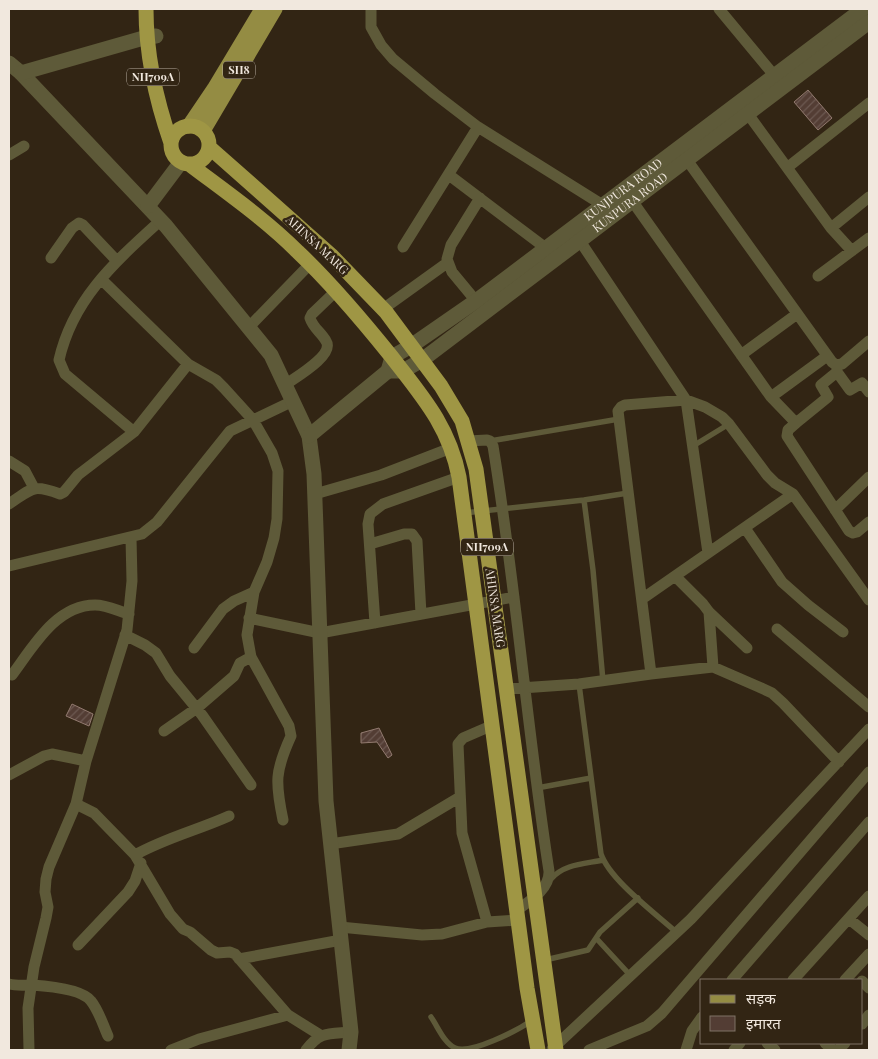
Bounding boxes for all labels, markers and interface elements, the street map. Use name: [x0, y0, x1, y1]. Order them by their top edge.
road number: SH8: [223, 62, 255, 78]
road number: NH709A: [127, 68, 179, 86]
street label: KUNJPURA ROAD: [580, 154, 665, 224]
street label: KUNPURA ROAD: [589, 168, 671, 235]
street label: AHINSA MARG: [282, 210, 353, 278]
road number: NH709A: [461, 538, 513, 556]
street label: AHINSA MARG: [482, 566, 510, 649]
legend: [700, 979, 863, 1044]
text: सड़क: [746, 988, 776, 1008]
text: इमारत: [746, 1013, 781, 1033]

